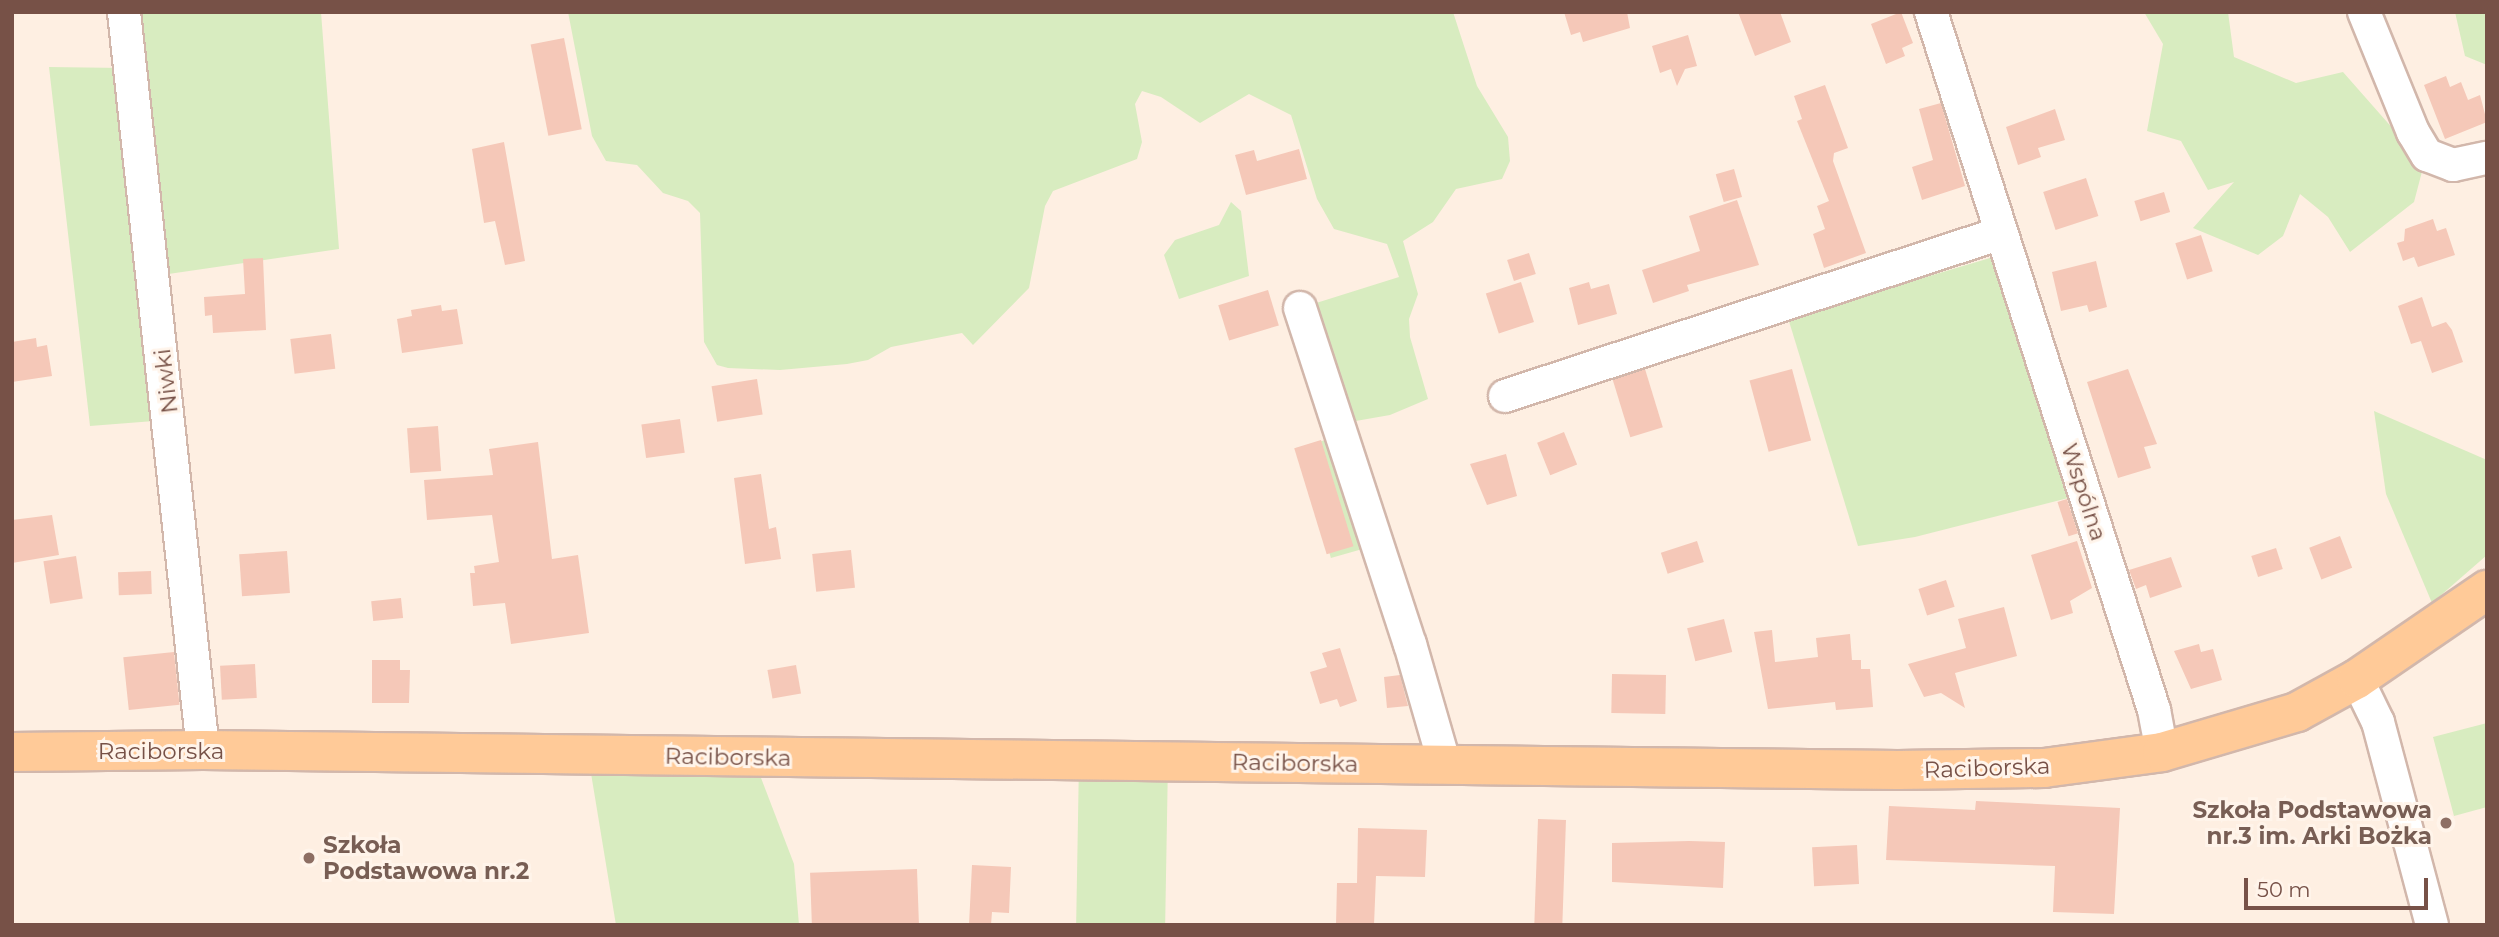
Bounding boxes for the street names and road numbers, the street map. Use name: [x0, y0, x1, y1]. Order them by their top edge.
street label: Niwki: [148, 347, 184, 415]
street label: Wspólna: [2055, 440, 2113, 544]
street label: Raciborska: [98, 737, 224, 765]
street label: Raciborska: [664, 742, 792, 772]
street label: Raciborska: [1231, 748, 1359, 778]
street label: Raciborska: [1923, 752, 2051, 784]

